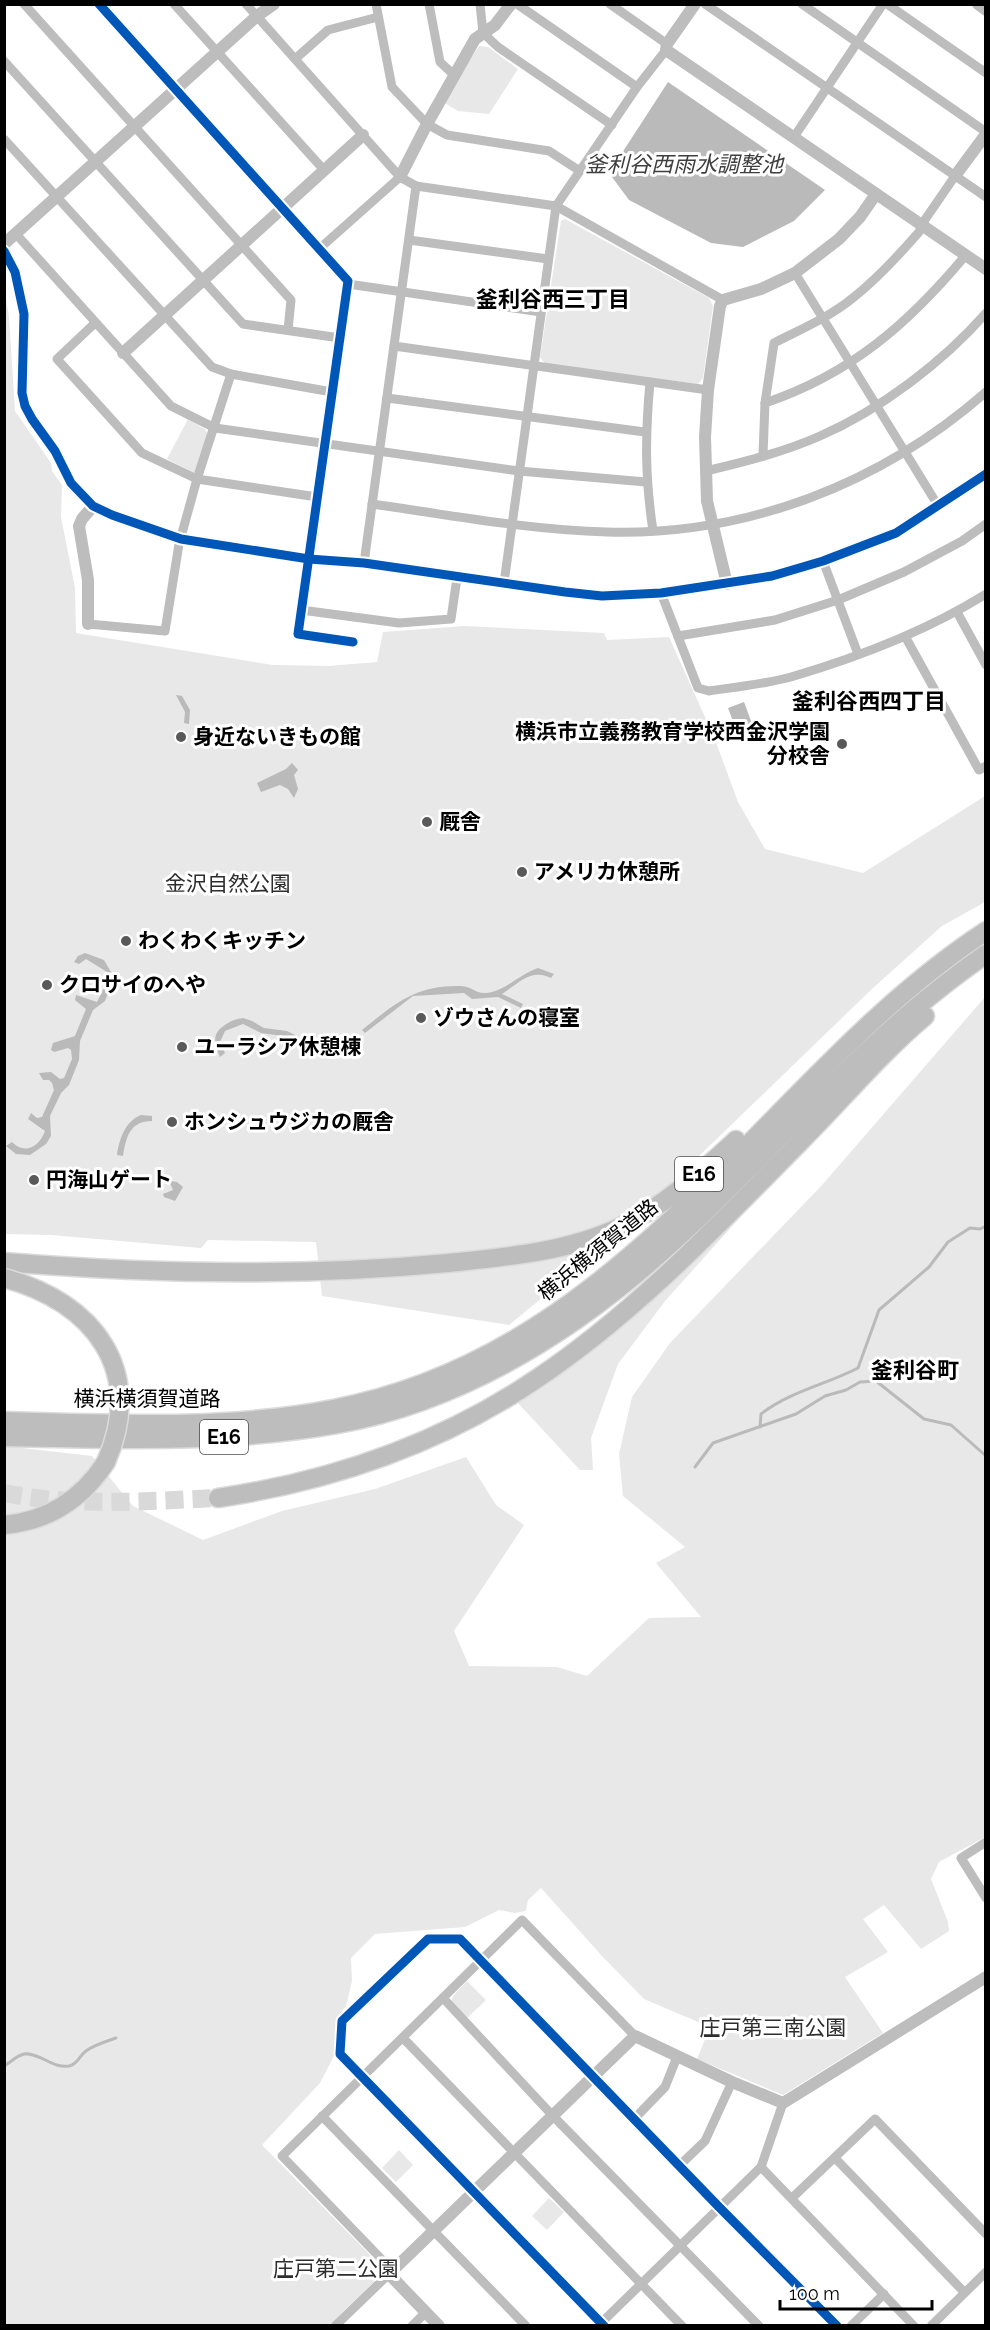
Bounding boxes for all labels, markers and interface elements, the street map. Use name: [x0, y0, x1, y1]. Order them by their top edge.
water label: 釜利谷西雨水調整池: [585, 151, 785, 177]
district label: 釜利谷西三丁目: [476, 286, 630, 312]
district label: 釜利谷西四丁目: [792, 688, 946, 714]
place label: 横浜市立義務教育学校西金沢学園 分校舎: [515, 719, 830, 768]
place label: 身近ないきもの館: [193, 724, 361, 749]
marker: 身近ないきもの館: [174, 730, 188, 744]
marker: 横浜市立義務教育学校西金沢学園 分校舎: [835, 737, 849, 751]
place label: 厩舎: [439, 809, 481, 834]
marker: 厩舎: [420, 815, 434, 829]
place label: アメリカ休憩所: [534, 859, 680, 884]
marker: アメリカ休憩所: [515, 865, 529, 879]
park label: 金沢自然公園: [165, 871, 291, 896]
place label: わくわくキッチン: [138, 928, 306, 953]
marker: わくわくキッチン: [119, 934, 133, 948]
place label: クロサイのへや: [59, 972, 206, 997]
marker: クロサイのへや: [40, 978, 54, 992]
place label: ゾウさんの寝室: [433, 1005, 580, 1030]
marker: ゾウさんの寝室: [414, 1011, 428, 1025]
place label: ユーラシア休憩棟: [194, 1034, 362, 1059]
marker: ユーラシア休憩棟: [175, 1040, 189, 1054]
place label: ホンシュウジカの厩舎: [184, 1109, 394, 1134]
marker: ホンシュウジカの厩舎: [165, 1115, 179, 1129]
road number: E16: [675, 1157, 723, 1191]
place label: 円海山ゲート: [46, 1167, 172, 1192]
marker: 円海山ゲート: [27, 1173, 41, 1187]
street label: 横浜横須賀道路: [533, 1194, 663, 1306]
district label: 釜利谷町: [871, 1357, 959, 1383]
street label: 横浜横須賀道路: [74, 1386, 221, 1411]
road number: E16: [200, 1420, 248, 1454]
park label: 庄戸第三南公園: [700, 2015, 847, 2040]
park label: 庄戸第二公園: [273, 2256, 399, 2281]
scale bar: [780, 2273, 932, 2311]
text: 100 m: [789, 2283, 840, 2304]

